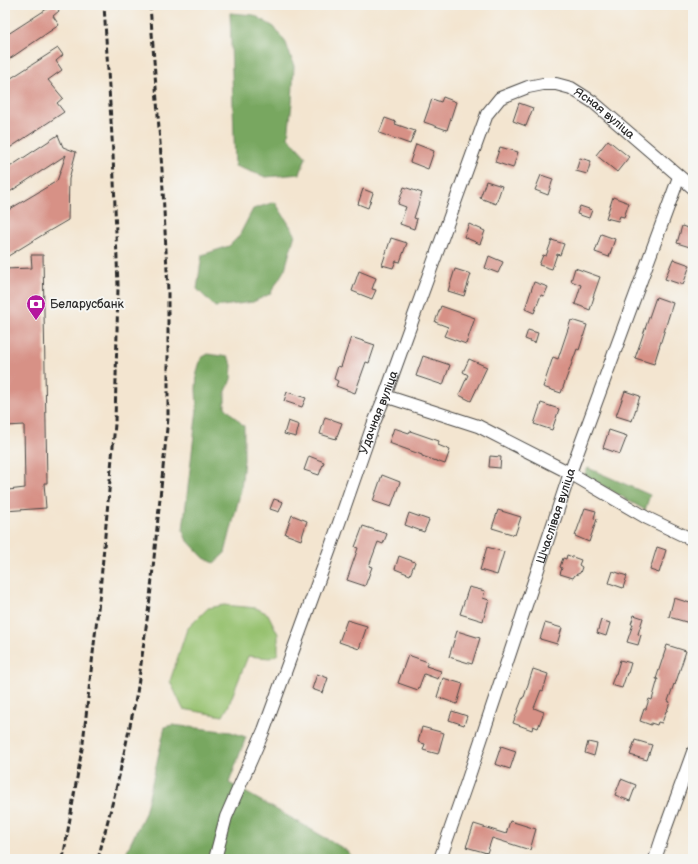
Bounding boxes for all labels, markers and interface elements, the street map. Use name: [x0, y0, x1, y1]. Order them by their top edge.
street label: Ясная вуліца: [571, 85, 638, 143]
bank icon: Беларусбанк: [25, 293, 47, 321]
place label: Беларусбанк: [50, 297, 125, 312]
street label: Удачная вуліца: [356, 369, 401, 456]
street label: Шчаслівая вуліца: [533, 466, 579, 566]

